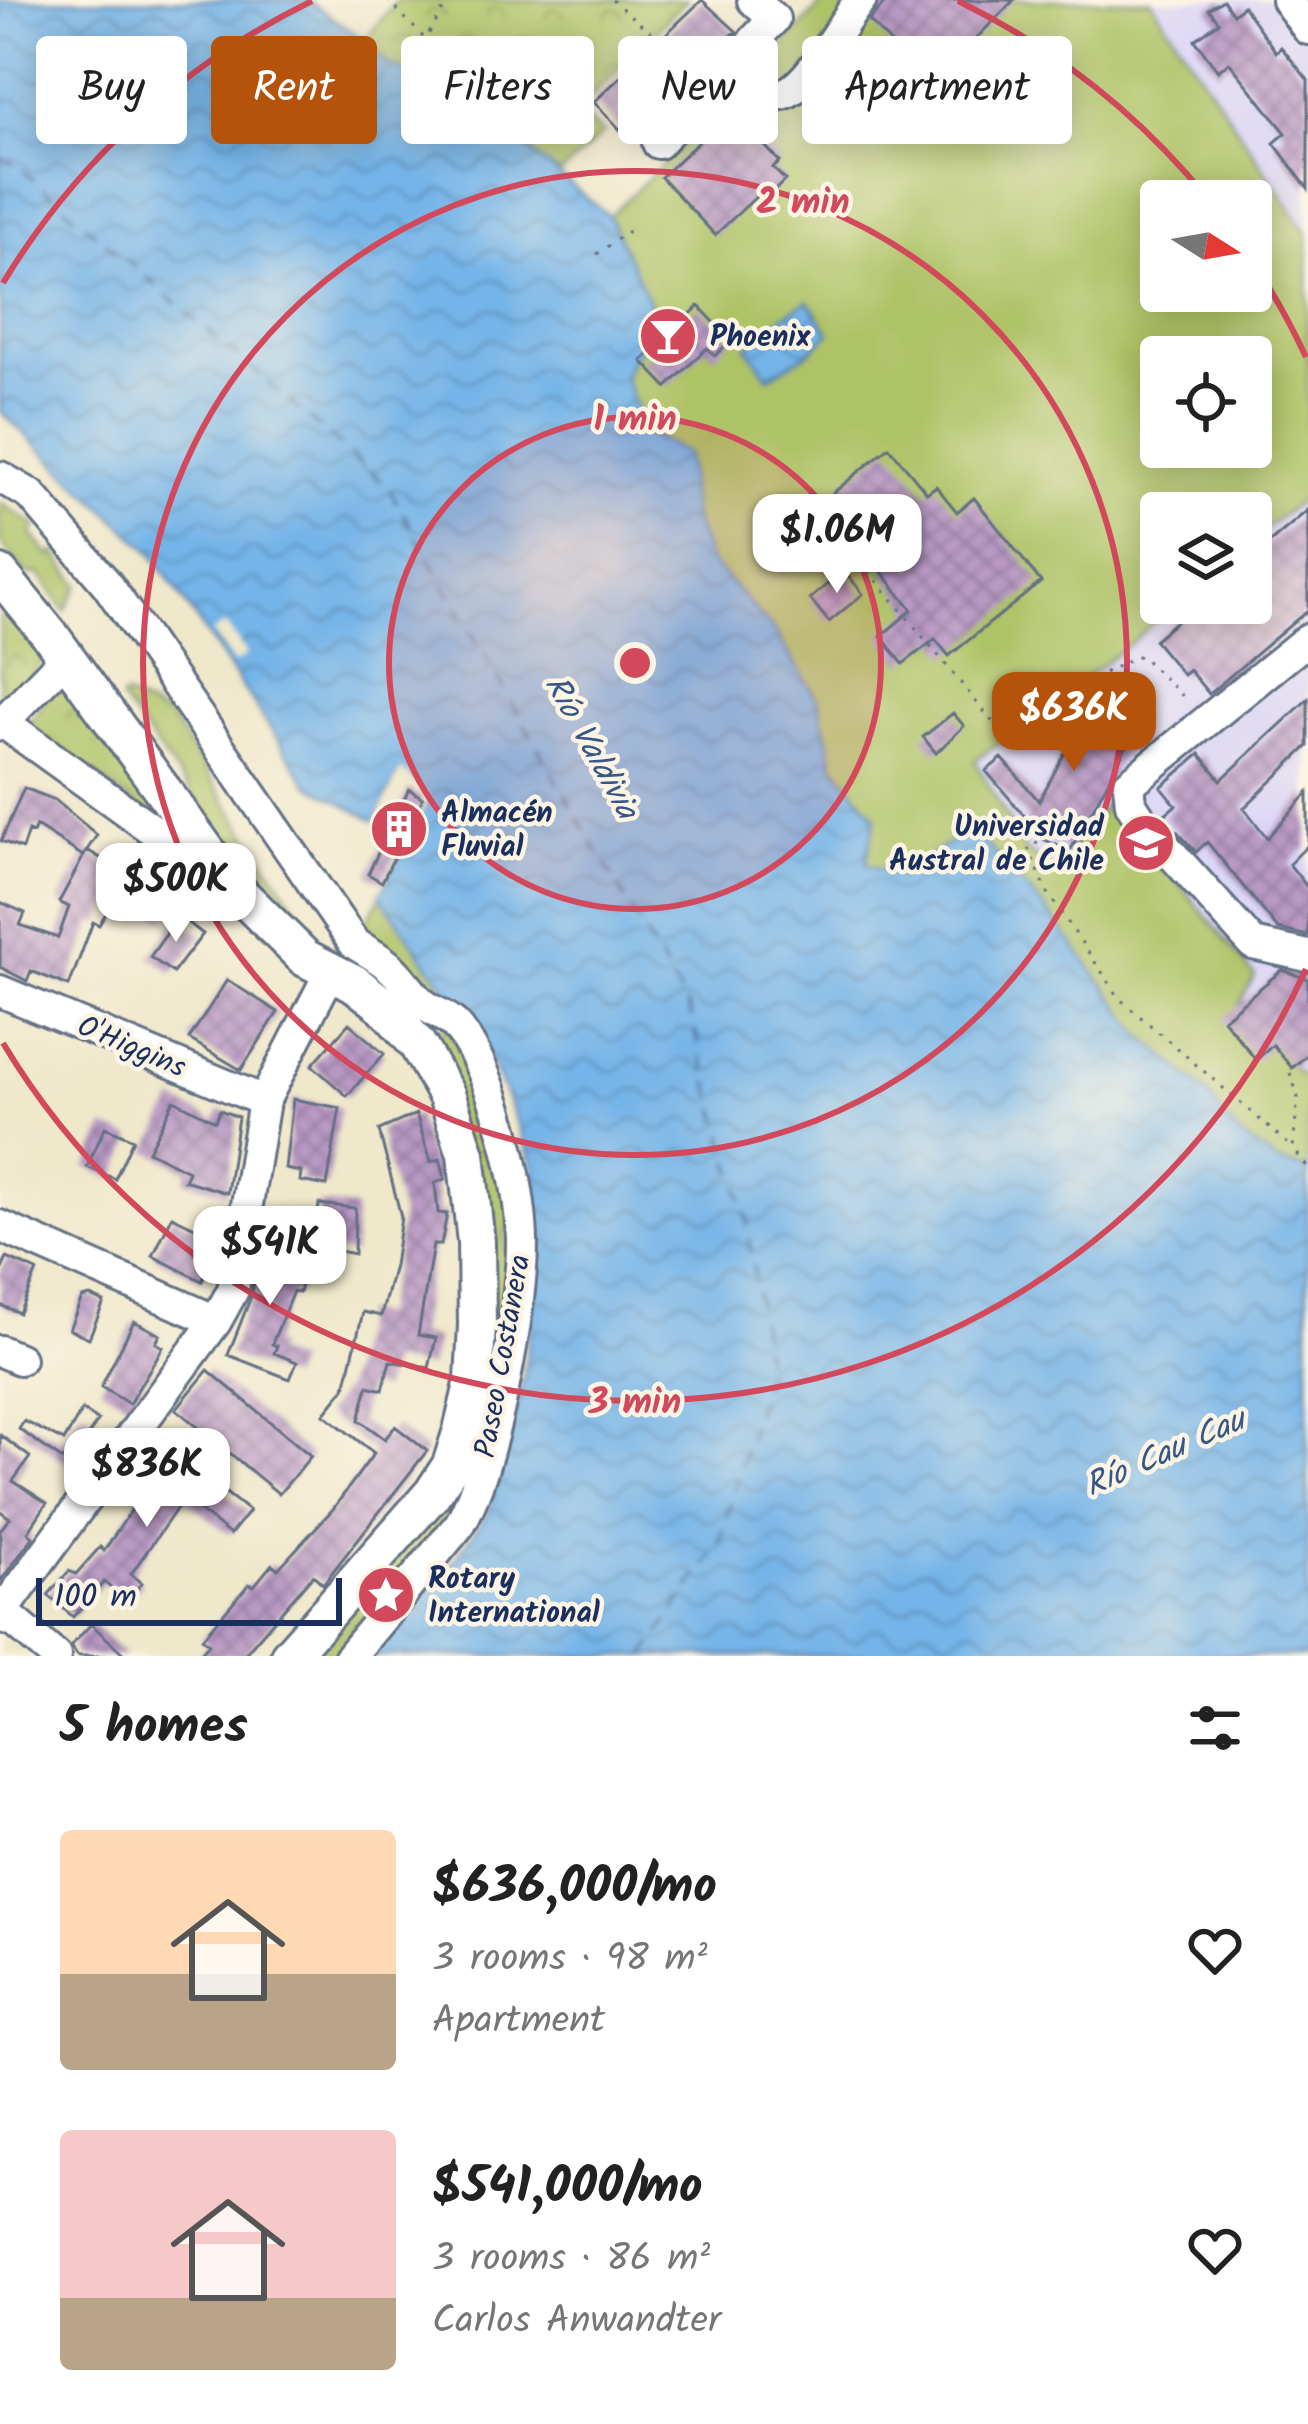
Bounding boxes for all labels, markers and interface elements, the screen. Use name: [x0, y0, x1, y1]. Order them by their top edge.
chip: Buy: [36, 36, 187, 144]
chip: Rent: [211, 36, 377, 144]
chip: Filters: [401, 36, 594, 144]
chip: New: [618, 36, 778, 144]
chip: Apartment: [802, 36, 1072, 144]
text: 2 min: [756, 175, 850, 232]
north arrow: [1140, 180, 1272, 312]
map controls: [1140, 180, 1272, 624]
bar icon: Phoenix: [637, 305, 699, 367]
place label: Phoenix: [710, 314, 811, 362]
button: locate: [1140, 336, 1272, 468]
text: 1 min: [593, 392, 677, 449]
button: layers: [1140, 492, 1272, 624]
pin: $1.06M: [739, 494, 935, 596]
text: $1.06M: [780, 502, 894, 564]
centre of rings: [614, 642, 656, 684]
water label: Río Valdivia: [528, 666, 653, 832]
pin: $636K: [990, 672, 1158, 774]
text: $636K: [1019, 680, 1129, 742]
place label: Almacén Fluvial: [441, 790, 553, 872]
building icon: Almacén Fluvial: [368, 798, 430, 860]
place label: Universidad Austral de Chile: [889, 804, 1105, 886]
school or university icon: Universidad Austral de Chile: [1115, 812, 1177, 874]
pin: $500K: [92, 843, 260, 945]
text: $500K: [123, 851, 229, 913]
street label: O'Higgins: [69, 1003, 193, 1092]
pin: $541K: [186, 1206, 354, 1308]
text: $541K: [220, 1214, 320, 1276]
street label: Paseo Costanera: [462, 1251, 545, 1462]
text: 3 min: [588, 1375, 681, 1432]
water label: Río Cau Cau: [1077, 1394, 1258, 1513]
pin: $836K: [63, 1428, 231, 1530]
text: $836K: [91, 1436, 203, 1498]
place label: Rotary International: [428, 1556, 600, 1638]
place icon: Rotary International: [355, 1564, 417, 1626]
scale bar: [36, 1572, 342, 1625]
text: 100 m: [54, 1572, 137, 1625]
text: 5 homes: [60, 1688, 248, 1769]
icon: filters: [1182, 1695, 1248, 1761]
text: $636,000/mo: [432, 1848, 717, 1929]
icon: home: [156, 1878, 300, 2022]
icon: heart: [1182, 1917, 1248, 1983]
text: 3 rooms · 98 m²: [432, 1929, 708, 1991]
text: Apartment: [432, 1991, 605, 2053]
text: $541,000/mo: [432, 2148, 702, 2229]
icon: home: [156, 2178, 300, 2322]
icon: heart: [1182, 2217, 1248, 2283]
text: 3 rooms · 86 m²: [432, 2229, 710, 2291]
text: Carlos Anwandter: [432, 2291, 721, 2353]

